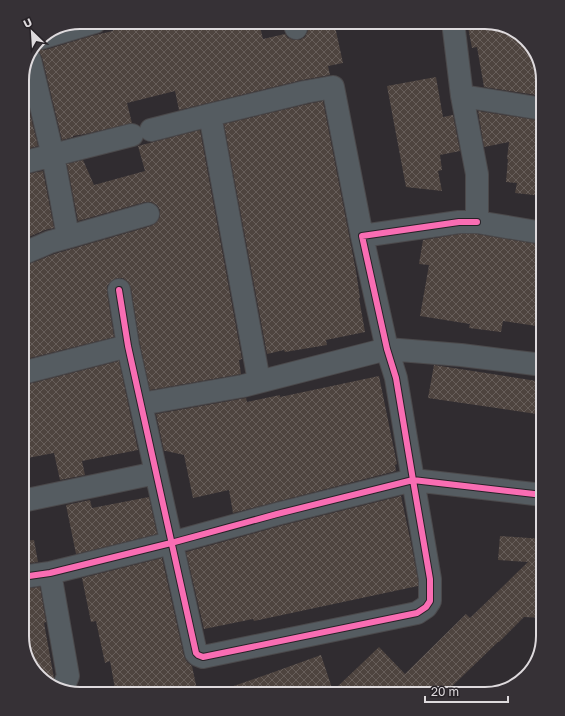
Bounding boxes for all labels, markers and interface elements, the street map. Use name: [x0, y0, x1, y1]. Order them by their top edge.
north arrow: [12, 12, 52, 52]
text: U: [21, 15, 34, 30]
scale bar: [425, 678, 508, 704]
text: 20 m: [431, 684, 459, 699]

